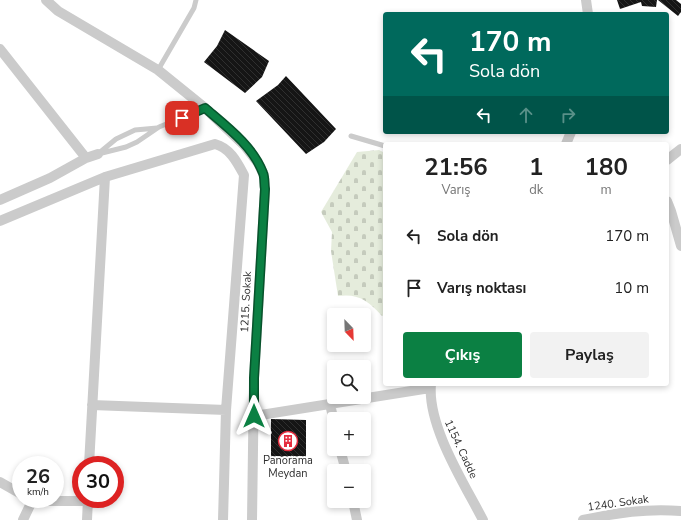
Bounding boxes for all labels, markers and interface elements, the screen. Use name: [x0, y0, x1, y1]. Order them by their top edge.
text: 170 m: [469, 23, 552, 61]
icon: left: [403, 28, 455, 80]
text: Sola dön: [469, 59, 540, 83]
pin: [165, 101, 199, 135]
icon: left: [473, 104, 495, 126]
icon: ahead: [515, 104, 537, 126]
icon: right: [557, 104, 579, 126]
icon: arrive: [171, 107, 193, 129]
text: 21:56: [424, 151, 488, 183]
text: 1: [529, 151, 543, 183]
text: 180: [585, 151, 628, 183]
text: Varış: [441, 181, 471, 199]
text: dk: [529, 181, 543, 199]
text: m: [601, 181, 612, 199]
icon: left: [403, 225, 425, 247]
text: Sola dön: [437, 226, 499, 246]
text: 170 m: [605, 226, 649, 246]
street label: 1215. Sokak: [237, 270, 255, 333]
icon: arrive: [403, 277, 425, 299]
text: Varış noktası: [437, 278, 526, 298]
text: 10 m: [614, 278, 649, 298]
north arrow: [327, 308, 371, 352]
map controls: [327, 308, 371, 508]
button: Çıkış: [403, 332, 522, 378]
button: Paylaş: [530, 332, 649, 378]
button: search: [327, 360, 371, 404]
position arrow: [233, 395, 275, 437]
button: +: [327, 412, 371, 456]
street label: 1154. Cadde: [441, 417, 481, 481]
building icon: Panorama Meydan: [277, 430, 299, 452]
place label: Panorama Meydan: [263, 453, 313, 481]
speed limit sign: 30: [72, 456, 124, 508]
text: 26: [26, 463, 50, 490]
button: −: [327, 464, 371, 508]
text: km/h: [27, 485, 49, 499]
street label: 1240. Sokak: [587, 491, 650, 515]

